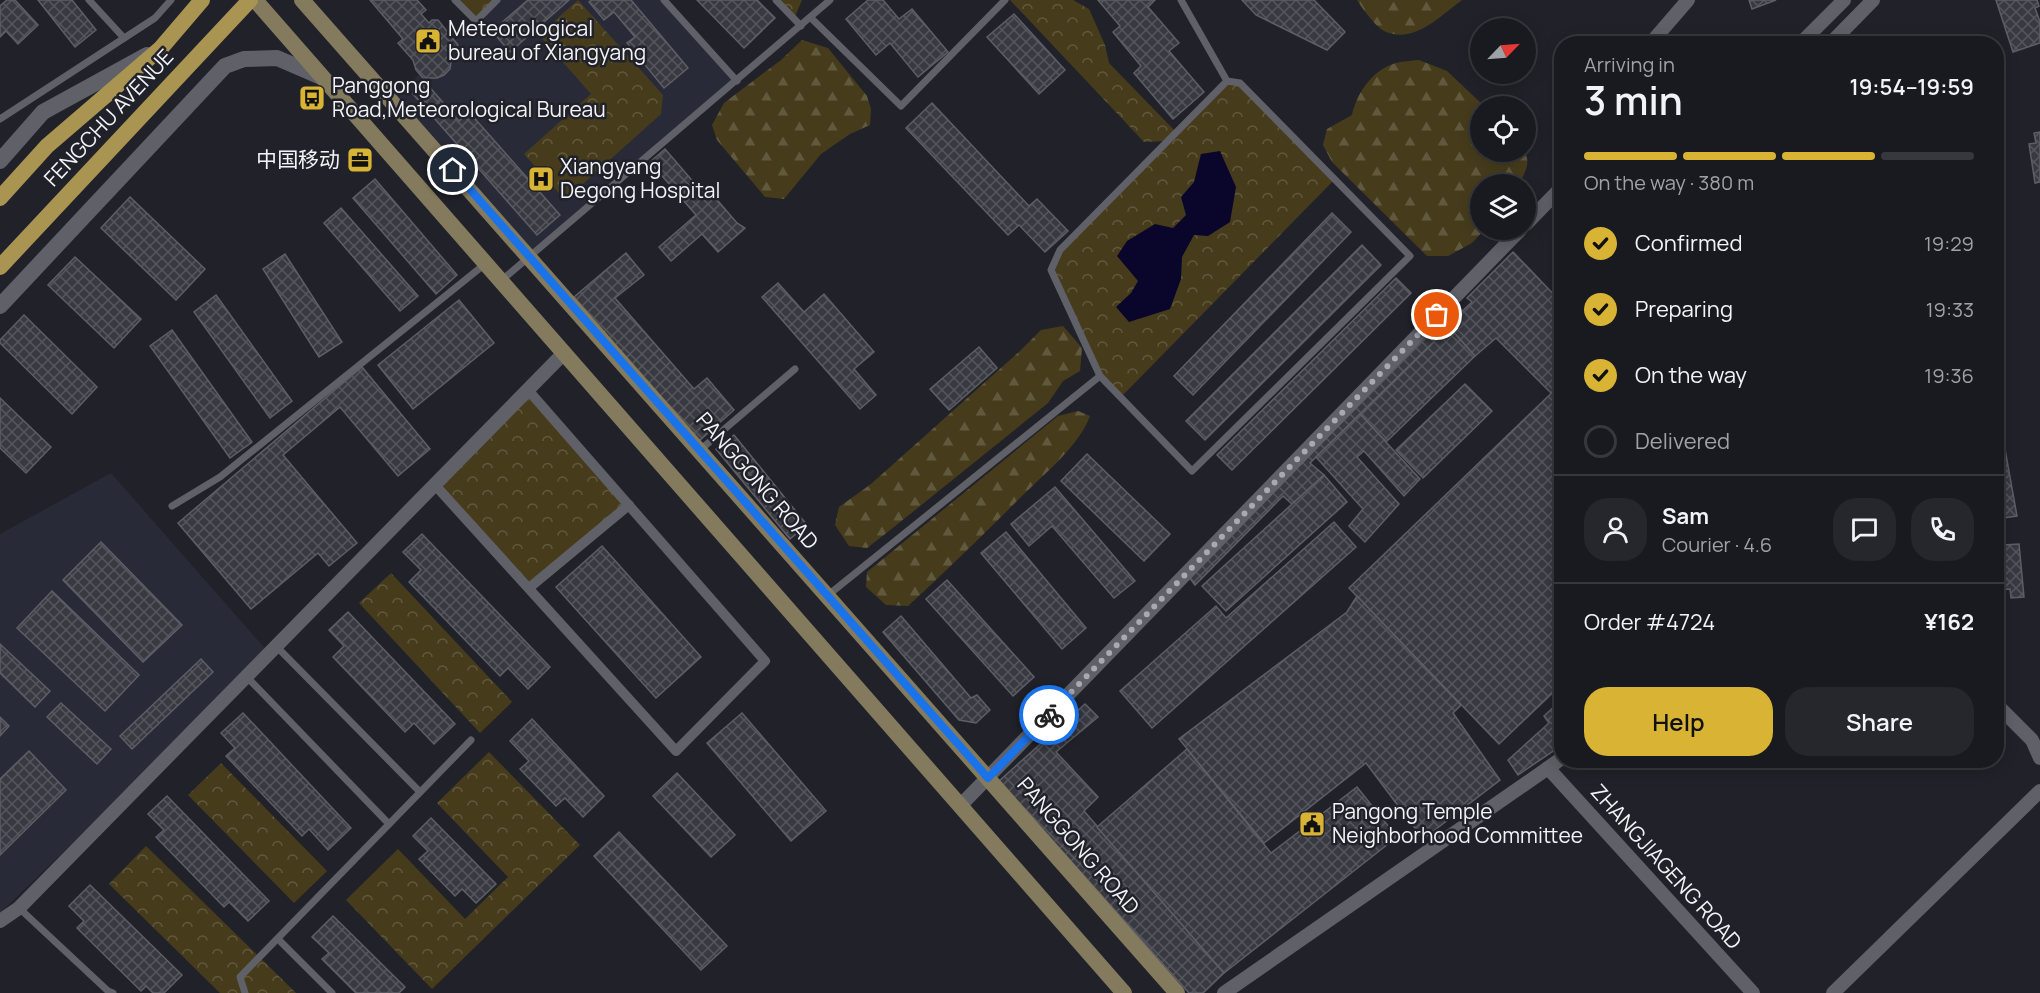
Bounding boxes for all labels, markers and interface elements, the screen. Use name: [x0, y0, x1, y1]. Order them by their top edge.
place label: Meteorological bureau of Xiangyang: [448, 14, 646, 66]
north arrow: [1470, 18, 1536, 84]
map controls: [1470, 18, 1536, 240]
public building icon: Meteorological bureau of Xiangyang: [413, 26, 443, 56]
street label: FENGCHU AVENUE: [37, 43, 179, 192]
text: Arriving in: [1584, 51, 1675, 78]
place label: Panggong Road,Meteorological Bureau: [332, 71, 606, 123]
text: 19:54–19:59: [1849, 72, 1974, 102]
text: 3 min: [1584, 73, 1683, 127]
bus stop icon: Panggong Road,Meteorological Bureau: [297, 83, 327, 113]
button: locate: [1470, 96, 1536, 162]
pin: [427, 144, 478, 195]
place label: 中国移动: [256, 145, 340, 173]
office icon: 中国移动: [345, 145, 375, 175]
place label: Xiangyang Degong Hospital: [560, 152, 720, 204]
icon: home: [436, 153, 469, 186]
hospital icon: Xiangyang Degong Hospital: [526, 164, 556, 194]
text: On the way · 380 m: [1584, 169, 1754, 196]
button: layers: [1470, 174, 1536, 240]
icon: check: [1584, 227, 1617, 260]
text: Confirmed: [1635, 228, 1743, 258]
text: 19:29: [1924, 230, 1974, 257]
pin: [1411, 289, 1462, 340]
icon: check: [1584, 293, 1617, 326]
text: Preparing: [1635, 294, 1733, 324]
text: 19:33: [1926, 296, 1974, 323]
icon: bag: [1420, 298, 1453, 331]
icon: check: [1584, 359, 1617, 392]
text: On the way: [1635, 360, 1747, 390]
text: 19:36: [1924, 362, 1974, 389]
street label: PANGGONG ROAD: [690, 406, 825, 555]
text: Delivered: [1635, 426, 1730, 456]
button: person: [1584, 498, 1647, 561]
button: chat: [1833, 498, 1896, 561]
button: phone: [1911, 498, 1974, 561]
text: Sam: [1662, 501, 1709, 531]
text: Courier · 4.6: [1662, 531, 1772, 558]
text: Order #4724: [1584, 607, 1715, 637]
text: ¥162: [1924, 607, 1974, 637]
courier: [1019, 685, 1079, 745]
button: Help: [1584, 687, 1773, 756]
button: Share: [1785, 687, 1974, 756]
icon: bike: [1033, 699, 1066, 732]
street label: PANGGONG ROAD: [1011, 771, 1146, 920]
street label: ZHANGJIAGENG ROAD: [1585, 778, 1748, 955]
place label: Pangong Temple Neighborhood Committee: [1332, 797, 1583, 849]
public building icon: Pangong Temple Neighborhood Committee: [1297, 809, 1327, 839]

